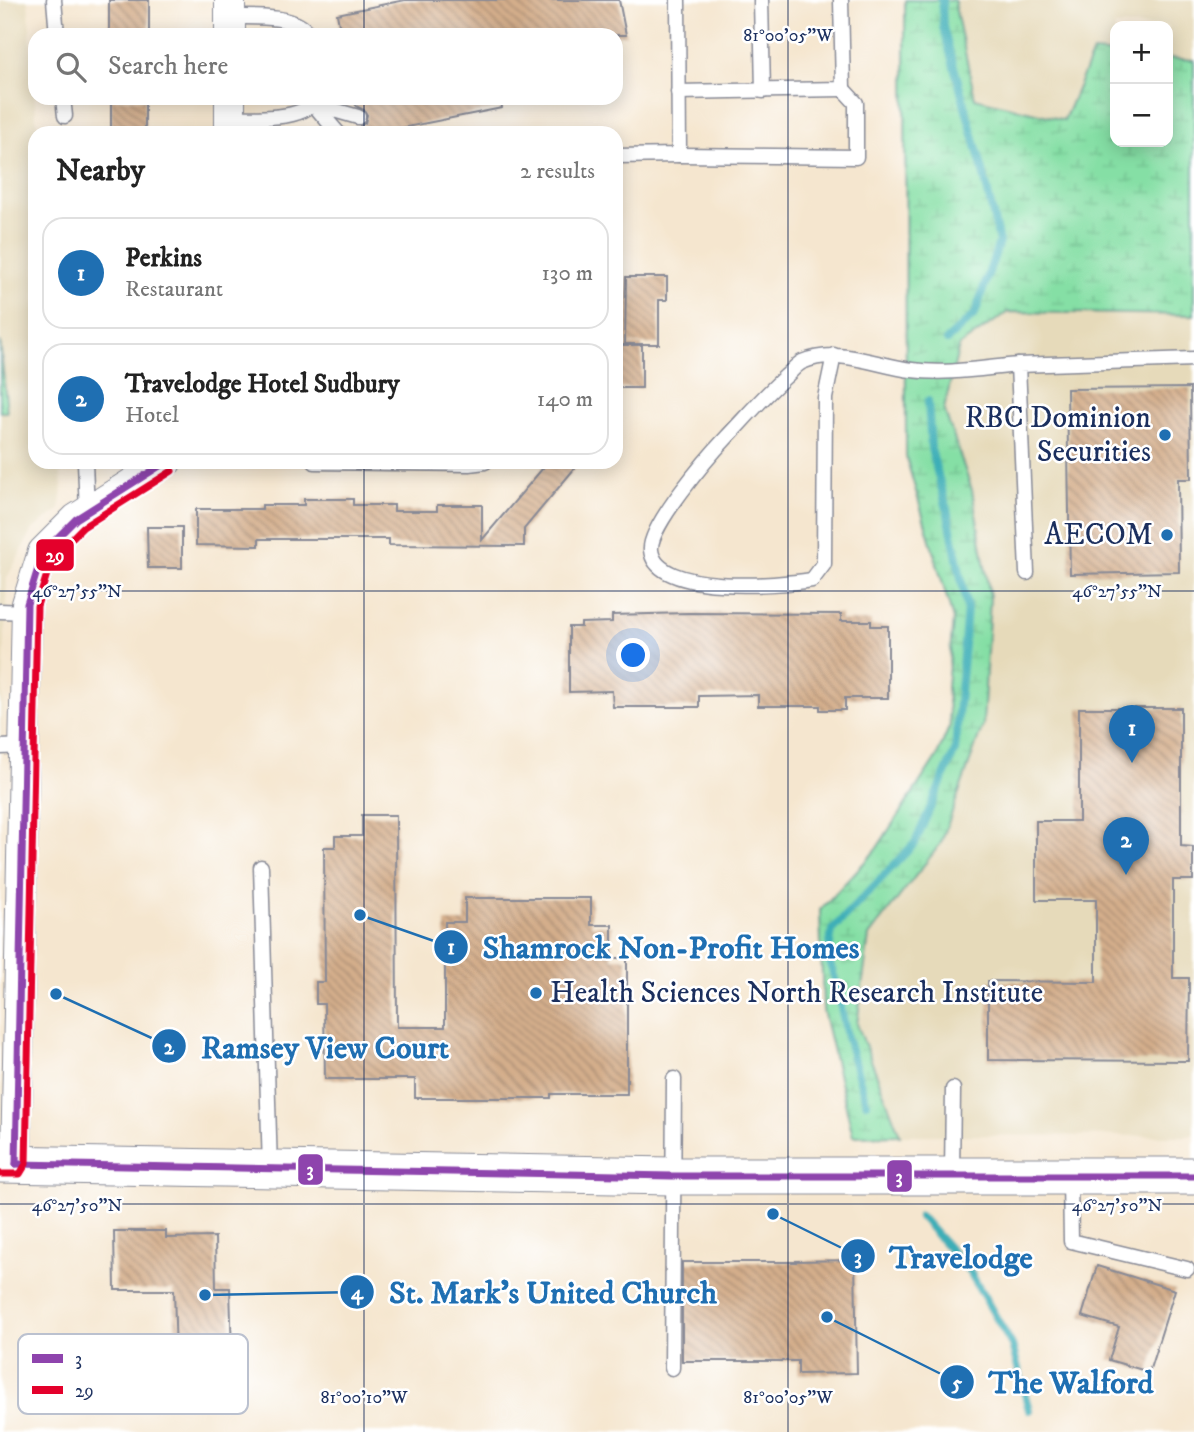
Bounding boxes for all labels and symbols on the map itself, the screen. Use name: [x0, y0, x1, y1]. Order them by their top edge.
text: 81°00'05"W: [743, 25, 833, 47]
place label: RBC Dominion Securities: [965, 400, 1151, 471]
marker: RBC Dominion Securities: [1157, 427, 1173, 443]
place label: AECOM: [1044, 517, 1153, 554]
marker: AECOM: [1159, 527, 1175, 543]
line badge: 29: [35, 538, 75, 572]
text: 29: [46, 545, 64, 568]
text: 46°27'55"N: [32, 581, 122, 603]
text: 46°27'55"N: [1072, 581, 1162, 603]
your location: [616, 638, 650, 672]
pin: 1: [1109, 705, 1155, 763]
pin: 2: [1103, 817, 1149, 875]
callout: Shamrock Non-Profit Homes: [433, 921, 873, 974]
text: Shamrock Non-Profit Homes: [482, 929, 860, 969]
text: 1: [447, 935, 455, 961]
place label: Health Sciences North Research Institute: [550, 975, 1043, 1012]
marker: Health Sciences North Research Institute: [528, 985, 544, 1001]
callout: Ramsey View Court: [152, 1020, 463, 1073]
text: Ramsey View Court: [201, 1029, 450, 1069]
text: 2: [164, 1035, 175, 1061]
line badge: 3: [297, 1153, 324, 1186]
text: 3: [306, 1159, 314, 1182]
line badge: 3: [886, 1159, 913, 1193]
text: 3: [895, 1166, 903, 1189]
text: 46°27'50"N: [32, 1195, 122, 1217]
text: 46°27'50"N: [1072, 1195, 1162, 1217]
callout: Travelodge: [841, 1230, 1047, 1283]
text: Travelodge: [888, 1239, 1033, 1279]
text: 3: [854, 1245, 862, 1271]
callout: St. Mark’s United Church: [340, 1265, 731, 1318]
text: St. Mark’s United Church: [389, 1274, 717, 1314]
text: 4: [351, 1280, 364, 1306]
legend: [18, 1334, 248, 1414]
text: 3: [75, 1348, 82, 1371]
callout: The Walford: [940, 1356, 1167, 1409]
text: The Walford: [988, 1364, 1154, 1404]
text: 5: [951, 1371, 963, 1397]
text: 29: [75, 1380, 94, 1403]
text: 81°00'10"W: [321, 1387, 408, 1409]
text: 81°00'05"W: [743, 1387, 833, 1409]

